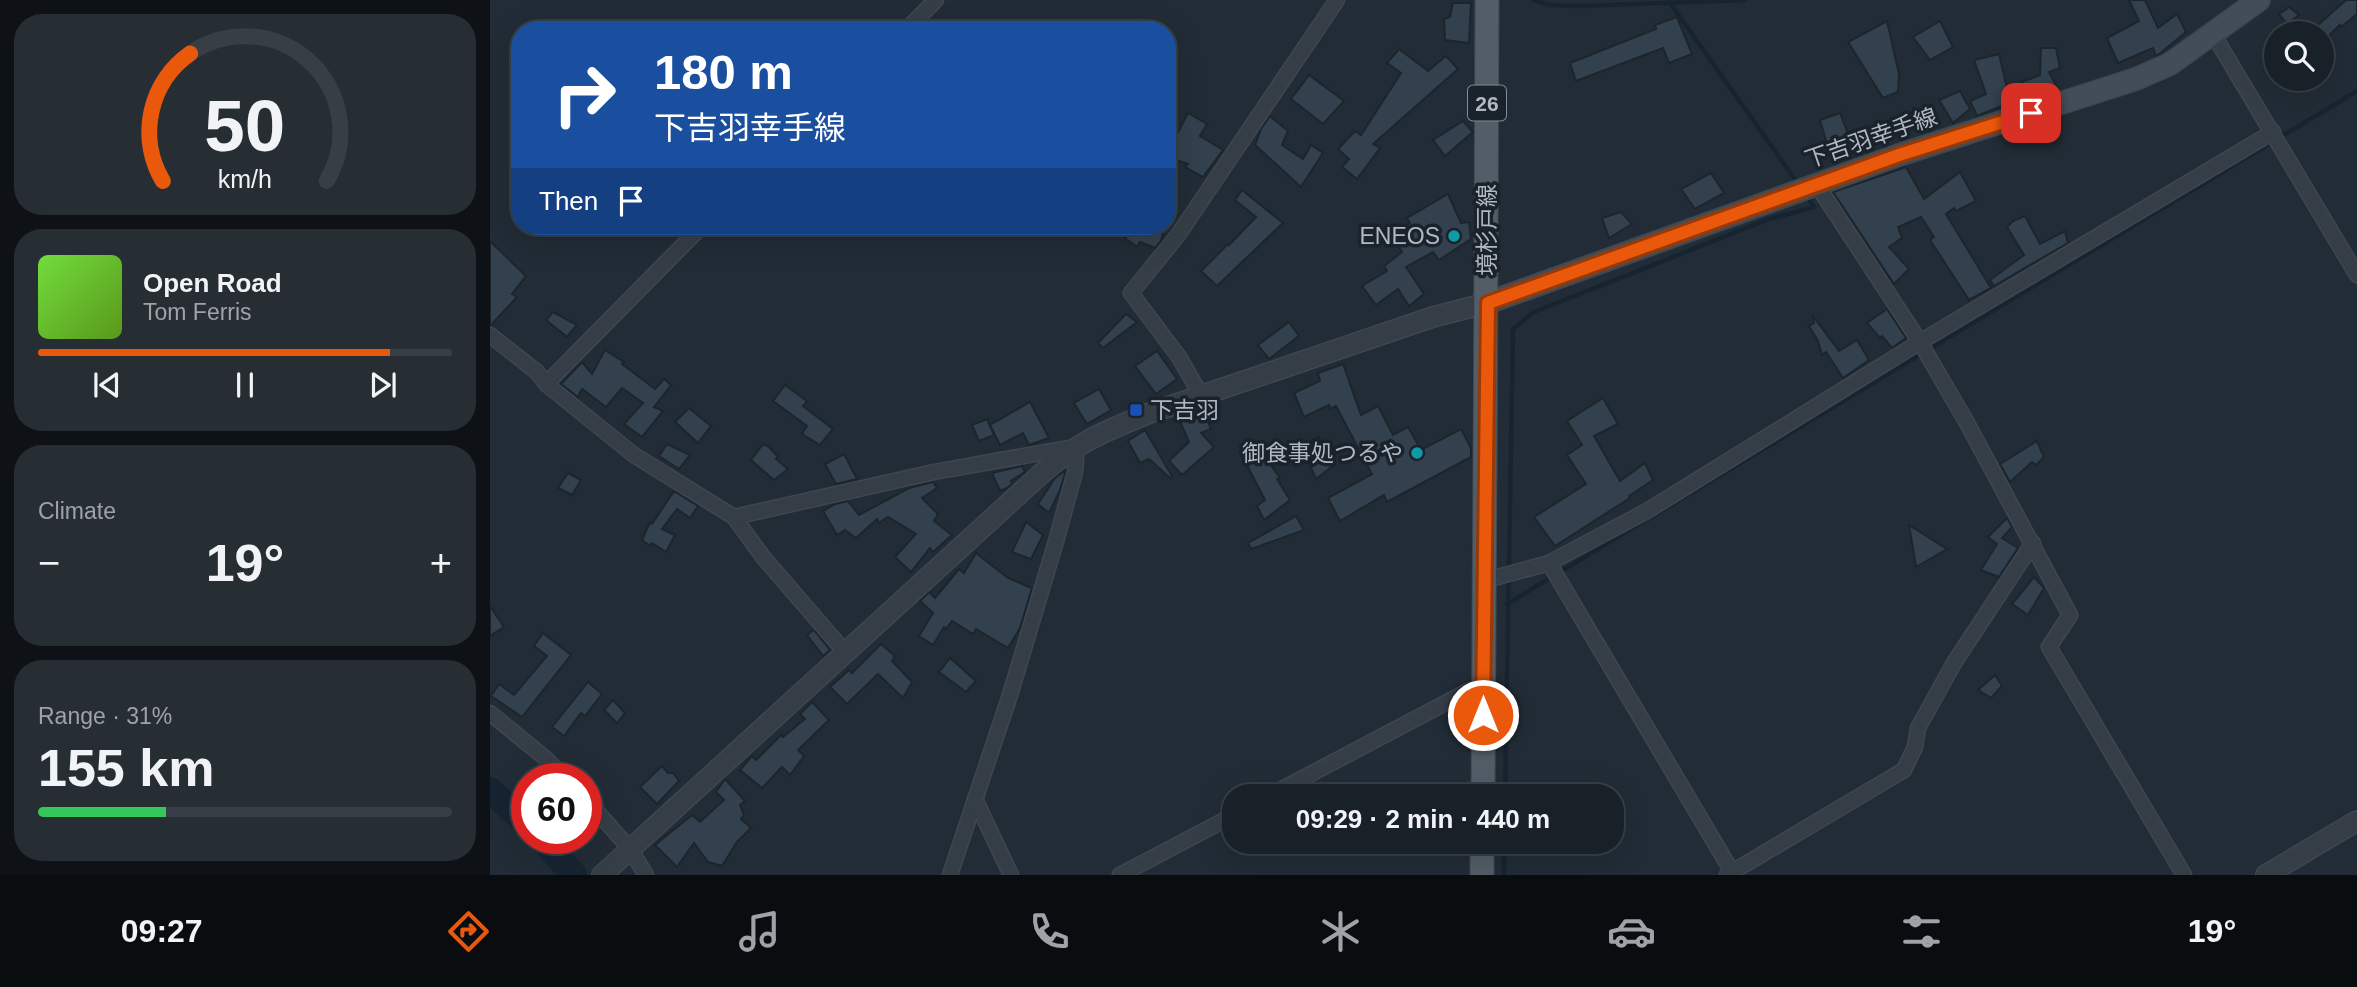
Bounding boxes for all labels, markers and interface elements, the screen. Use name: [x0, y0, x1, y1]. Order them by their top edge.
map controls: [2264, 21, 2334, 91]
button: search: [2264, 21, 2334, 91]
text: 180 m: [654, 45, 793, 99]
icon: right: [539, 49, 630, 140]
pin: [2001, 83, 2061, 143]
text: 50: [205, 85, 285, 166]
road number: 26: [1468, 86, 1506, 120]
icon: arrive: [2012, 94, 2050, 132]
street label: 下吉羽幸手線: [1802, 103, 1940, 173]
text: 下吉羽幸手線: [654, 110, 846, 146]
text: km/h: [218, 164, 272, 192]
icon: arrive: [612, 182, 650, 220]
street label: 境杉戸線: [1474, 184, 1500, 276]
text: Then: [539, 186, 598, 216]
place label: ENEOS: [1359, 223, 1440, 249]
marker: ENEOS: [1446, 228, 1462, 244]
text: Open Road: [143, 268, 282, 298]
text: Tom Ferris: [143, 299, 252, 325]
icon: previous: [88, 366, 126, 404]
icon: pause: [226, 366, 264, 404]
icon: next: [364, 366, 402, 404]
place label: 下吉羽: [1150, 397, 1219, 423]
marker: 下吉羽: [1128, 402, 1144, 418]
place label: 御食事処つるや: [1242, 440, 1403, 466]
marker: 御食事処つるや: [1409, 445, 1425, 461]
text: Climate: [38, 498, 116, 524]
text: 19°: [206, 534, 284, 592]
text: −: [38, 542, 60, 584]
text: +: [430, 542, 452, 584]
position arrow: [1446, 678, 1520, 752]
text: Range · 31%: [38, 703, 172, 729]
text: 155 km: [38, 739, 214, 797]
speed limit sign: 60: [511, 763, 602, 854]
text: 09:29 · 2 min · 440 m: [1296, 804, 1550, 834]
icon: directions: [444, 907, 493, 956]
icon: music: [735, 907, 784, 956]
icon: phone: [1025, 907, 1074, 956]
icon: climate: [1316, 907, 1365, 956]
icon: car: [1607, 907, 1656, 956]
icon: filters: [1897, 907, 1946, 956]
text: 09:27: [121, 913, 203, 949]
text: 19°: [2188, 913, 2236, 949]

